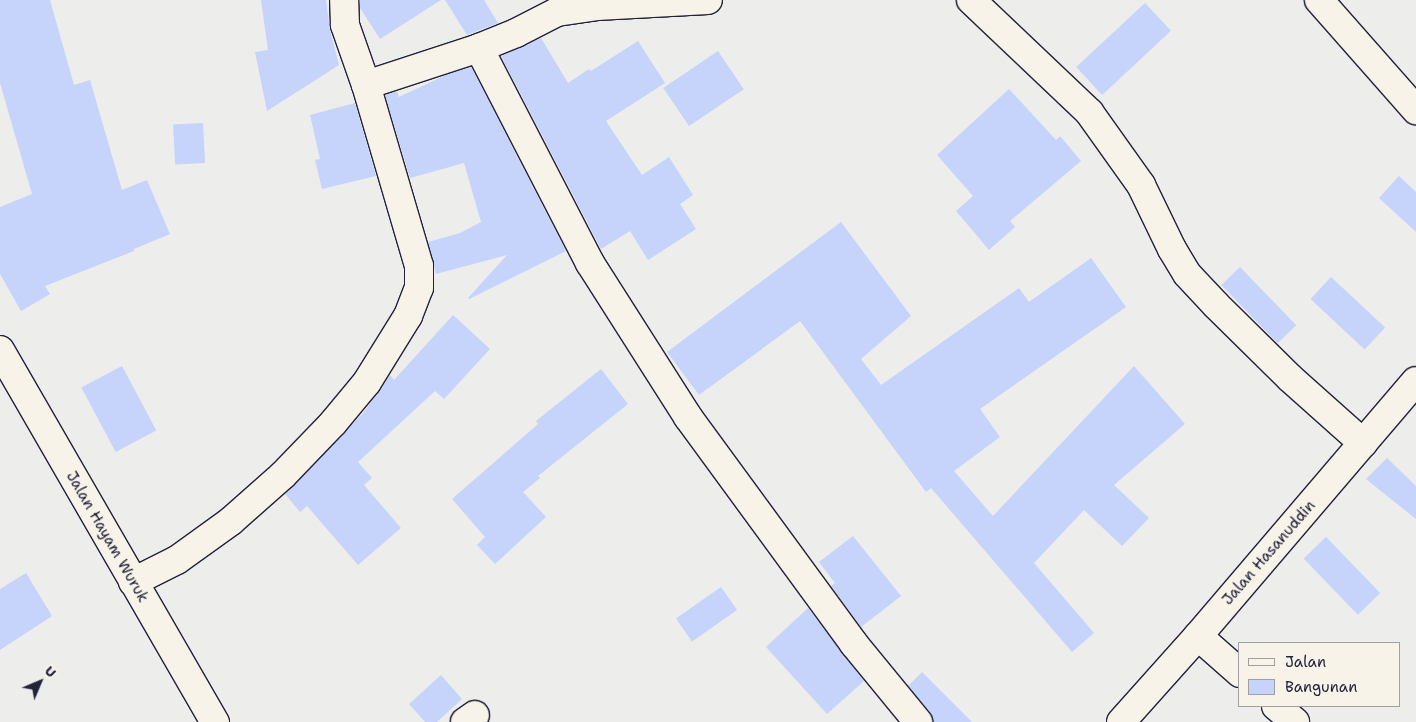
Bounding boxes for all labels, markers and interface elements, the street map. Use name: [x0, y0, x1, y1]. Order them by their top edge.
street label: Jalan Hayam Wuruk: [62, 468, 152, 606]
street label: Jalan Hasanuddin: [1219, 497, 1319, 609]
legend: [1238, 642, 1401, 707]
text: Jalan: [1285, 652, 1326, 672]
north arrow: [15, 657, 65, 707]
text: U: [41, 662, 60, 681]
text: Bangunan: [1285, 677, 1357, 697]

